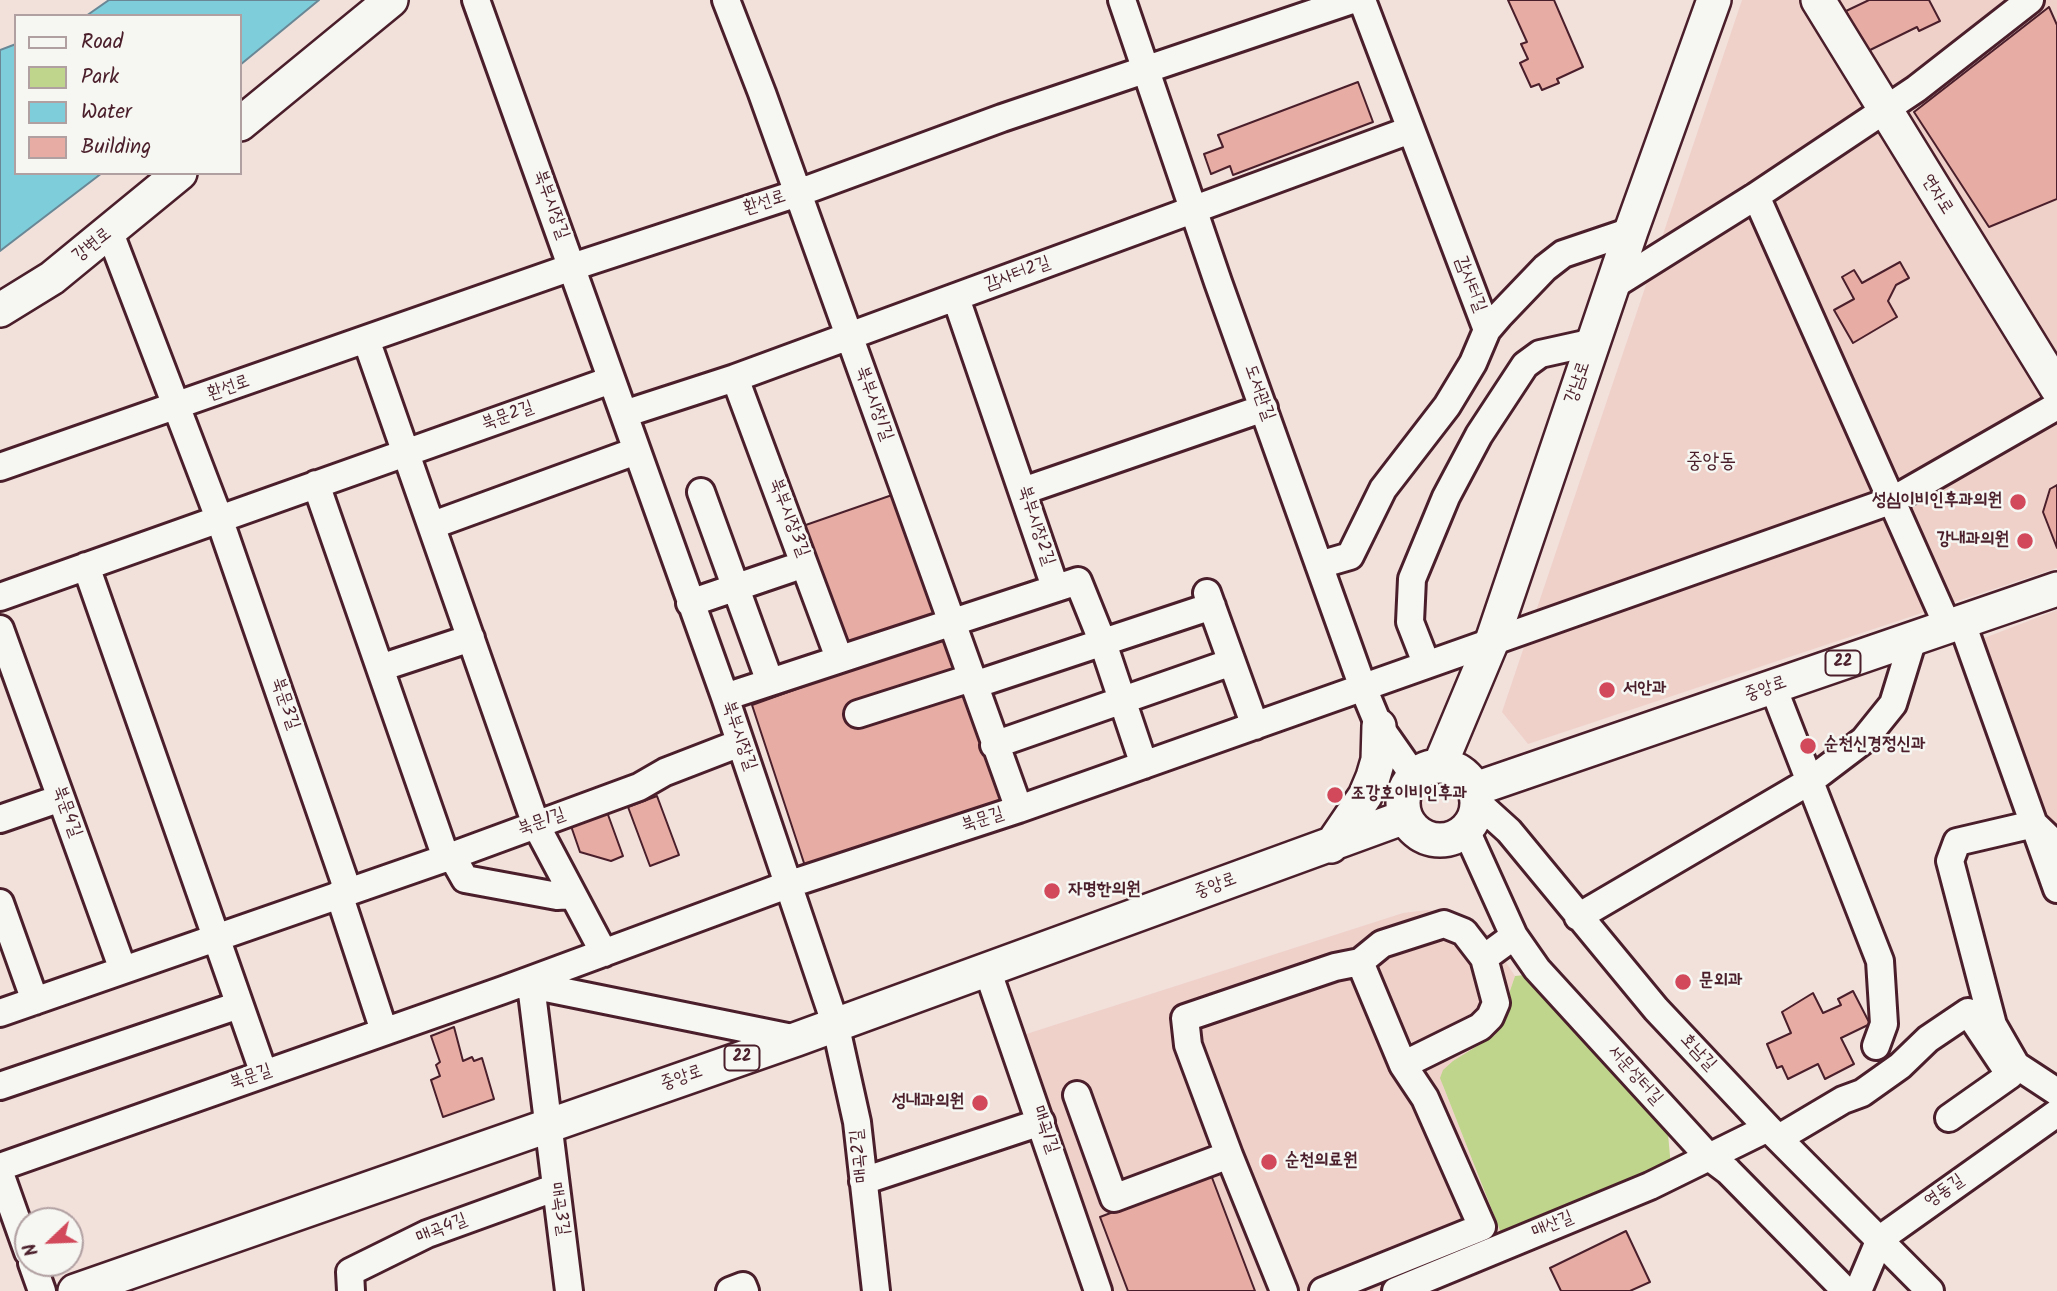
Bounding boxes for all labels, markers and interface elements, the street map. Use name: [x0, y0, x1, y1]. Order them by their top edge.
legend: [14, 14, 242, 175]
text: Road: [81, 26, 123, 59]
text: Park: [81, 61, 119, 94]
text: Water: [81, 96, 132, 129]
text: Building: [81, 131, 151, 164]
street label: 북부시장길: [527, 167, 573, 243]
street label: 연자로: [1915, 171, 1957, 219]
street label: 환선로: [741, 187, 789, 221]
street label: 강변로: [69, 224, 117, 268]
street label: 감사터2길: [982, 253, 1054, 297]
street label: 감사터길: [1449, 254, 1489, 316]
street label: 강남로: [1562, 359, 1596, 407]
street label: 도서관길: [1238, 362, 1278, 424]
street label: 북부시장1길: [849, 364, 897, 444]
street label: 환선로: [205, 372, 253, 406]
street label: 북문2길: [479, 398, 537, 436]
district label: 중앙동: [1686, 450, 1736, 476]
street label: 북부시장3길: [763, 476, 813, 560]
street label: 북부시장2길: [1012, 483, 1058, 569]
place label: 성심이비인후과의원: [1872, 491, 2002, 513]
marker: 성심이비인후과의원: [2008, 492, 2028, 512]
place label: 강내과의원: [1937, 530, 2009, 552]
marker: 강내과의원: [2015, 531, 2035, 551]
road number: 22: [1826, 650, 1860, 676]
street label: 중앙로: [1742, 673, 1790, 707]
street label: 북문3길: [265, 675, 303, 733]
place label: 서안과: [1623, 679, 1666, 701]
marker: 서안과: [1597, 680, 1617, 700]
street label: 북부시장길: [716, 698, 760, 774]
place label: 순천신경정신과: [1824, 735, 1925, 757]
marker: 순천신경정신과: [1798, 736, 1818, 756]
street label: 북문4길: [47, 783, 85, 841]
place label: 조강호이비인후과: [1351, 784, 1467, 806]
marker: 조강호이비인후과: [1325, 785, 1345, 805]
street label: 북문1길: [515, 804, 569, 842]
street label: 북문길: [959, 804, 1007, 838]
street label: 중앙로: [1192, 869, 1240, 905]
place label: 자명한의원: [1068, 880, 1140, 902]
marker: 자명한의원: [1042, 881, 1062, 901]
place label: 문외과: [1699, 971, 1742, 993]
marker: 문외과: [1673, 972, 1693, 992]
street label: 호남길: [1674, 1030, 1720, 1076]
street label: 서문성터길: [1602, 1042, 1666, 1110]
road number: 22: [724, 1046, 760, 1070]
street label: 북문길: [227, 1061, 275, 1095]
street label: 중앙로: [658, 1062, 706, 1096]
place label: 성내과의원: [892, 1092, 964, 1114]
marker: 성내과의원: [970, 1093, 990, 1113]
street label: 매곡1길: [1026, 1103, 1062, 1157]
street label: 매곡2길: [847, 1128, 875, 1184]
place label: 순천의료원: [1285, 1151, 1357, 1173]
marker: 순천의료원: [1259, 1152, 1279, 1172]
street label: 영동길: [1921, 1171, 1969, 1213]
street label: 매곡3길: [543, 1181, 573, 1237]
north arrow: [14, 1207, 84, 1277]
street label: 매산길: [1529, 1208, 1577, 1244]
street label: 매곡4길: [413, 1210, 471, 1250]
text: N: [15, 1238, 48, 1261]

